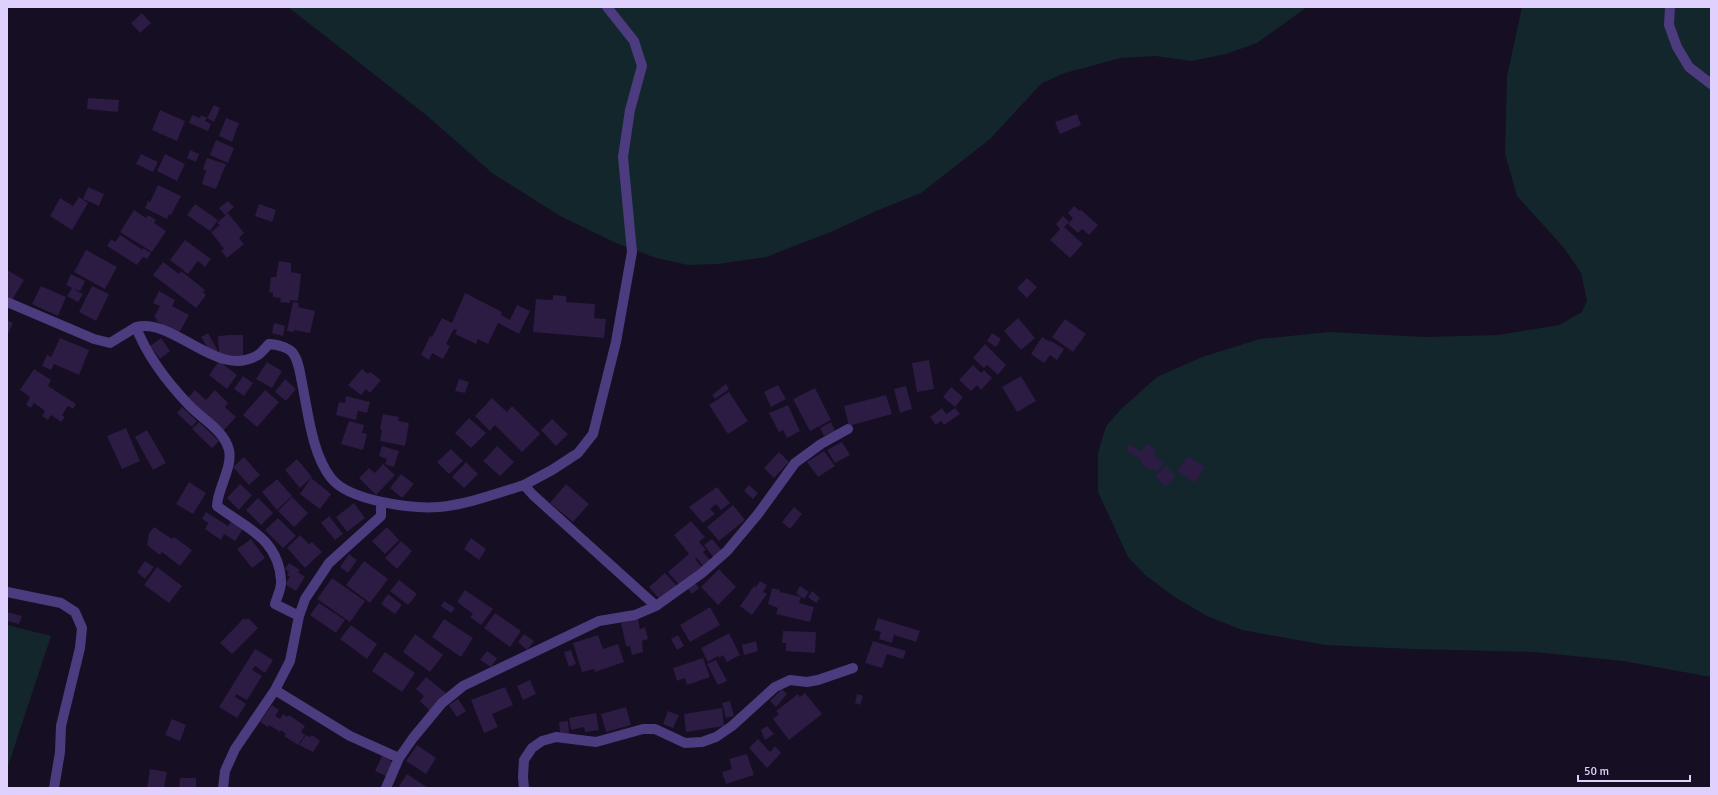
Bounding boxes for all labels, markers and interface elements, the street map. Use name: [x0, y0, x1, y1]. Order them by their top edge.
scale bar: [1578, 757, 1690, 783]
text: 50 m: [1584, 764, 1609, 779]

